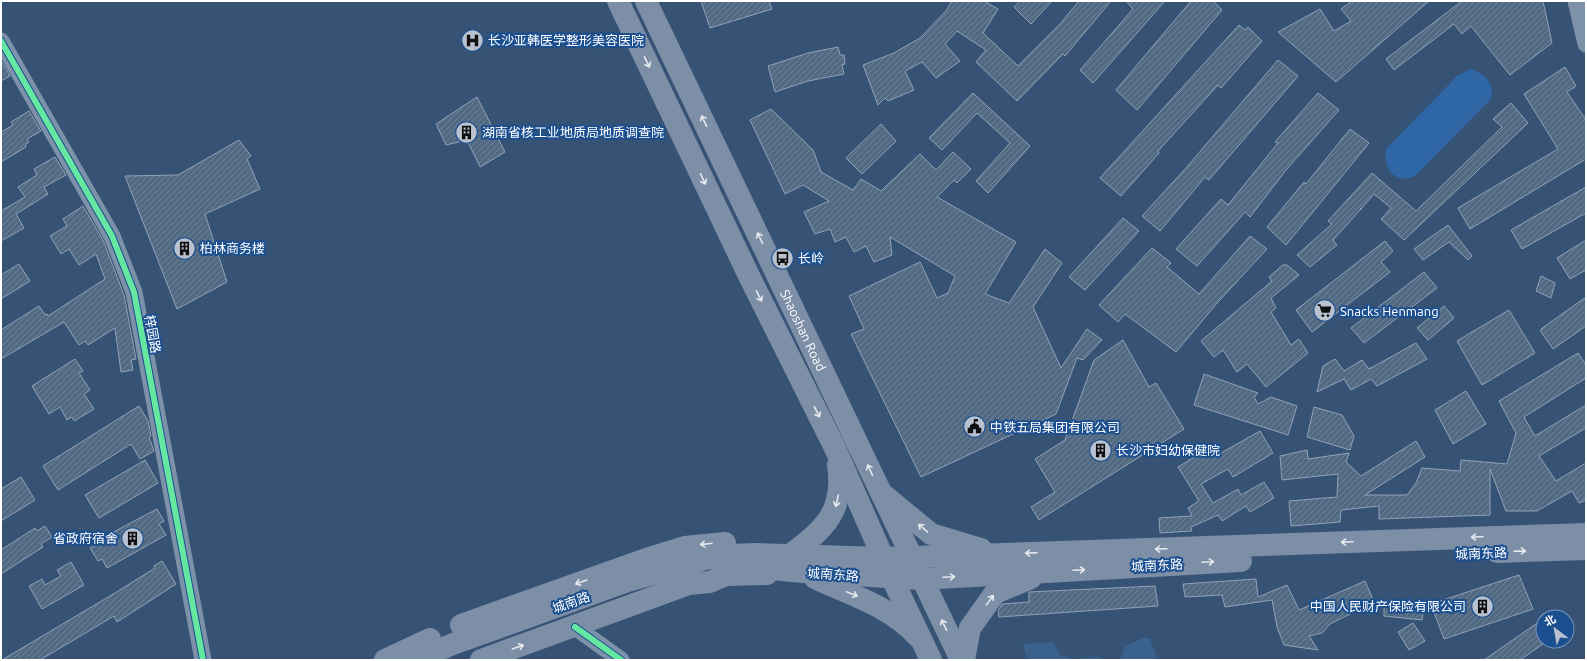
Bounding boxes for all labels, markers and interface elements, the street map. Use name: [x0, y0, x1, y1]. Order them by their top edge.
hospital icon: 长沙亚韩医学整形美容医院: [459, 27, 485, 53]
place label: 长沙亚韩医学整形美容医院: [488, 33, 644, 47]
one-way arrow: [644, 55, 651, 67]
one-way arrow: [700, 115, 707, 127]
building icon: 湖南省核工业地质局地质调查院: [454, 119, 480, 145]
place label: 湖南省核工业地质局地质调查院: [482, 125, 664, 139]
one-way arrow: [700, 173, 707, 185]
one-way arrow: [756, 233, 763, 245]
building icon: 柏林商务楼: [172, 235, 198, 261]
place label: 柏林商务楼: [200, 241, 265, 255]
bus stop icon: 长岭: [769, 245, 795, 271]
place label: 长岭: [798, 251, 824, 265]
street label: Shaoshan Road: [778, 287, 829, 373]
one-way arrow: [756, 290, 763, 302]
supermarket icon: Snacks Henmang: [1311, 298, 1337, 324]
place label: Snacks Henmang: [1340, 304, 1439, 318]
street label: 梓园路: [143, 314, 163, 354]
one-way arrow: [814, 406, 821, 418]
public building icon: 中铁五局集团有限公司: [962, 414, 988, 440]
place label: 中铁五局集团有限公司: [990, 420, 1120, 434]
building icon: 长沙市妇幼保健院: [1088, 437, 1114, 463]
place label: 长沙市妇幼保健院: [1116, 443, 1220, 457]
one-way arrow: [866, 464, 873, 476]
one-way arrow: [833, 494, 841, 507]
one-way arrow: [918, 523, 929, 532]
building icon: 省政府宿舍: [120, 525, 146, 551]
place label: 省政府宿舍: [53, 531, 118, 545]
one-way arrow: [1471, 534, 1484, 541]
one-way arrow: [1341, 538, 1354, 546]
one-way arrow: [699, 540, 712, 548]
one-way arrow: [1155, 545, 1168, 552]
street label: 城南东路: [1455, 545, 1507, 561]
one-way arrow: [1513, 548, 1526, 555]
one-way arrow: [1025, 549, 1038, 557]
street label: 城南东路: [1131, 557, 1183, 573]
one-way arrow: [1201, 559, 1214, 566]
street label: 城南东路: [807, 565, 859, 583]
one-way arrow: [1072, 566, 1085, 573]
one-way arrow: [942, 573, 955, 581]
one-way arrow: [576, 578, 588, 586]
street label: 城南路: [550, 589, 592, 615]
one-way arrow: [845, 590, 857, 598]
building icon: 中国人民财产保险有限公司: [1469, 593, 1495, 619]
one-way arrow: [986, 595, 994, 606]
place label: 中国人民财产保险有限公司: [1310, 599, 1466, 613]
north arrow: [1535, 609, 1575, 649]
text: 北: [1542, 612, 1558, 628]
one-way arrow: [940, 619, 947, 631]
one-way arrow: [511, 642, 523, 650]

